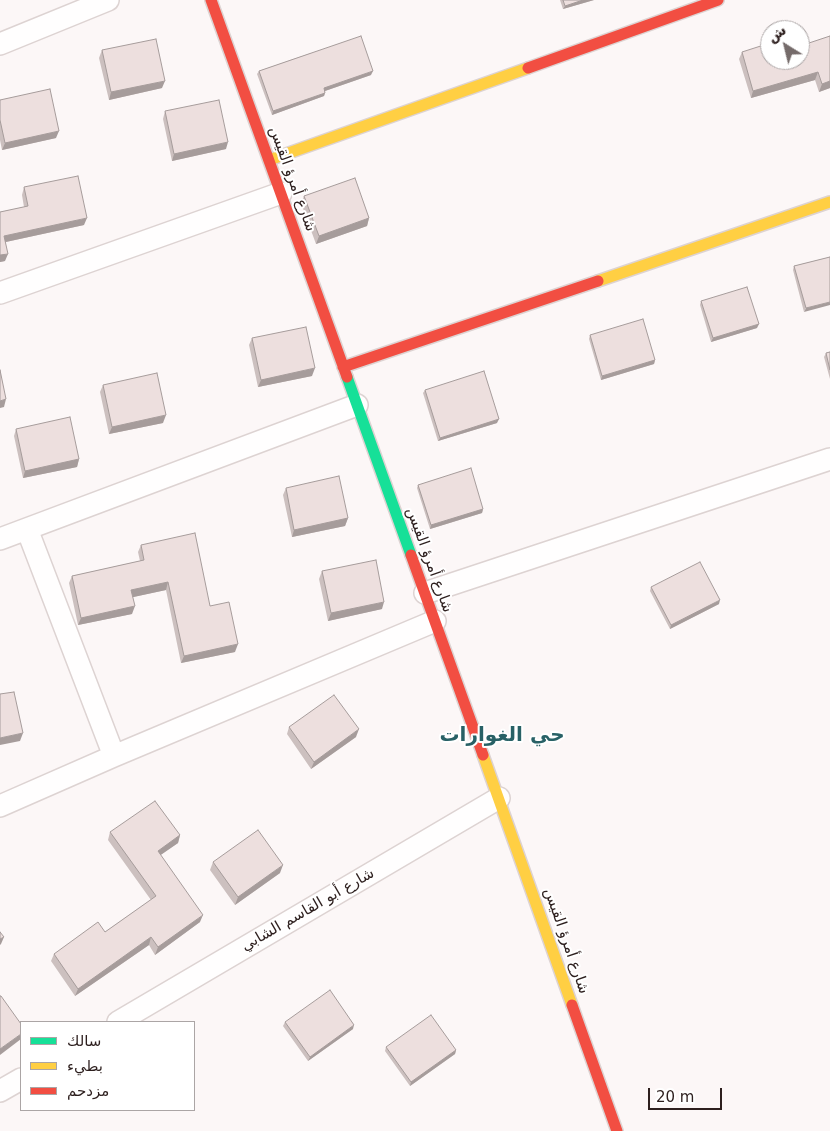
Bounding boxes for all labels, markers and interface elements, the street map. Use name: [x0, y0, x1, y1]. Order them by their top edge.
north arrow: [760, 20, 810, 70]
text: ش: [764, 22, 789, 46]
street label: شارع أمرؤ القيس: [265, 124, 319, 234]
street label: شارع أمرؤ القيس: [402, 505, 456, 615]
district label: حي الغوارات: [439, 724, 565, 748]
street label: شارع أبو القاسم الشابي: [238, 865, 378, 955]
street label: شارع أمرؤ القيس: [539, 886, 593, 996]
legend: [20, 1021, 195, 1111]
text: سالك: [67, 1032, 101, 1050]
text: بطيء: [67, 1057, 103, 1075]
scale bar: [650, 1078, 724, 1110]
text: مزدحم: [67, 1082, 109, 1100]
text: 20 m: [656, 1088, 694, 1106]

